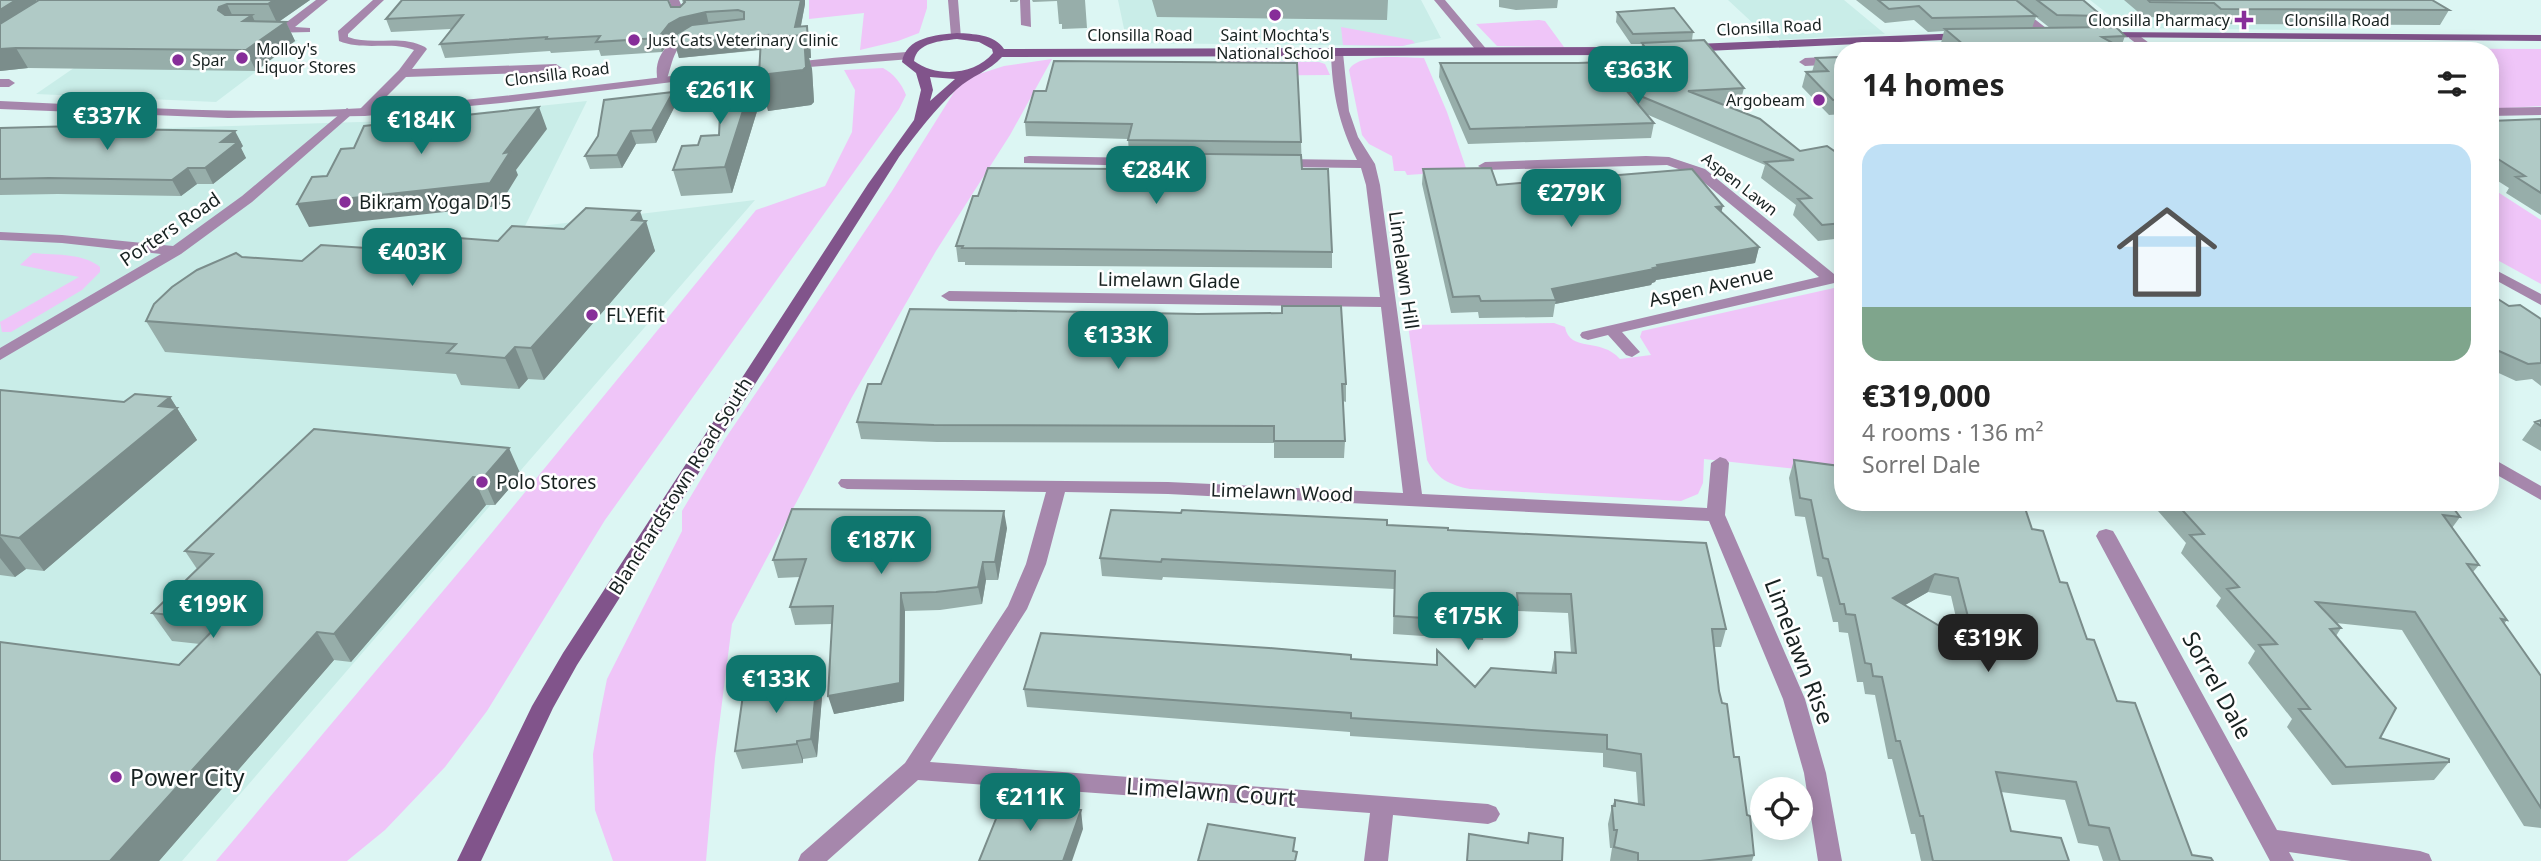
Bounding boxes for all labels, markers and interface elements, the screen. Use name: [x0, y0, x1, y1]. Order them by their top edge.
marker: Saint Mochta's National School: [1267, 7, 1283, 23]
place label: Clonsilla Pharmacy: [2088, 9, 2231, 31]
street label: Clonsilla Road: [2284, 9, 2390, 31]
marker: Clonsilla Pharmacy: [2236, 12, 2252, 28]
street label: Clonsilla Road: [1716, 13, 1822, 41]
street label: Clonsilla Road: [1087, 24, 1193, 46]
place label: Saint Mochta's National School: [1216, 24, 1334, 64]
place label: Just Cats Veterinary Clinic: [646, 29, 839, 51]
marker: Just Cats Veterinary Clinic: [626, 32, 642, 48]
place label: Molloy's Liquor Stores: [256, 38, 356, 78]
pin: €363K: [1589, 46, 1687, 106]
place label: Spar: [192, 49, 227, 71]
marker: Molloy's Liquor Stores: [234, 50, 250, 66]
marker: Spar: [170, 52, 186, 68]
text: €363K: [1604, 53, 1672, 85]
street label: Clonsilla Road: [503, 57, 611, 91]
text: 14 homes: [1862, 64, 2005, 105]
icon: filters: [2433, 65, 2471, 103]
pin: €261K: [671, 66, 769, 126]
text: €261K: [686, 73, 754, 105]
place label: Argobeam: [1726, 89, 1805, 111]
pin: €337K: [58, 92, 156, 152]
marker: Argobeam: [1811, 92, 1827, 108]
pin: €184K: [372, 96, 470, 156]
text: €337K: [73, 99, 141, 131]
text: €184K: [387, 103, 455, 135]
pin: €284K: [1107, 146, 1205, 206]
street label: Aspen Lawn: [1698, 147, 1782, 221]
text: €284K: [1122, 153, 1190, 185]
pin: €279K: [1522, 170, 1620, 229]
text: €279K: [1537, 176, 1605, 208]
street label: Porters Road: [115, 186, 225, 272]
place label: Bikram Yoga D15: [359, 189, 511, 215]
icon: home: [2104, 189, 2230, 315]
marker: Bikram Yoga D15: [337, 194, 353, 210]
street label: Limelawn Hill: [1383, 209, 1425, 331]
pin: €403K: [363, 229, 461, 288]
text: €403K: [378, 235, 446, 267]
street label: Aspen Avenue: [1646, 259, 1776, 313]
street label: Limelawn Glade: [1098, 266, 1240, 294]
place label: FLYEfit: [606, 302, 665, 328]
marker: FLYEfit: [584, 307, 600, 323]
pin: €133K: [1069, 312, 1167, 371]
text: €133K: [1084, 318, 1152, 350]
street label: Blanchardstown Road South: [602, 372, 758, 600]
text: €319,000: [1862, 375, 1991, 416]
text: 4 rooms · 136 m²: [1862, 416, 2044, 448]
text: Sorrel Dale: [1862, 448, 1981, 480]
place label: Polo Stores: [496, 469, 596, 495]
marker: Polo Stores: [474, 474, 490, 490]
street label: Limelawn Wood: [1210, 477, 1354, 507]
pin: €187K: [832, 516, 930, 576]
text: €187K: [847, 523, 915, 555]
street label: Limelawn Rise: [1758, 573, 1842, 729]
pin: €199K: [164, 580, 262, 640]
text: €199K: [179, 587, 247, 619]
pin: €175K: [1419, 592, 1517, 652]
text: €175K: [1434, 599, 1502, 631]
pin: €319K: [1939, 614, 2037, 674]
text: €319K: [1954, 621, 2022, 653]
street label: Sorrel Dale: [2175, 625, 2261, 745]
pin: €133K: [727, 656, 825, 715]
text: €133K: [742, 662, 810, 694]
place label: Power City: [130, 761, 245, 793]
marker: Power City: [108, 769, 124, 785]
street label: Limelawn Court: [1125, 769, 1297, 813]
pin: €211K: [981, 774, 1079, 833]
map controls: [1750, 777, 1813, 840]
button: locate: [1750, 777, 1813, 840]
text: €211K: [996, 780, 1064, 812]

